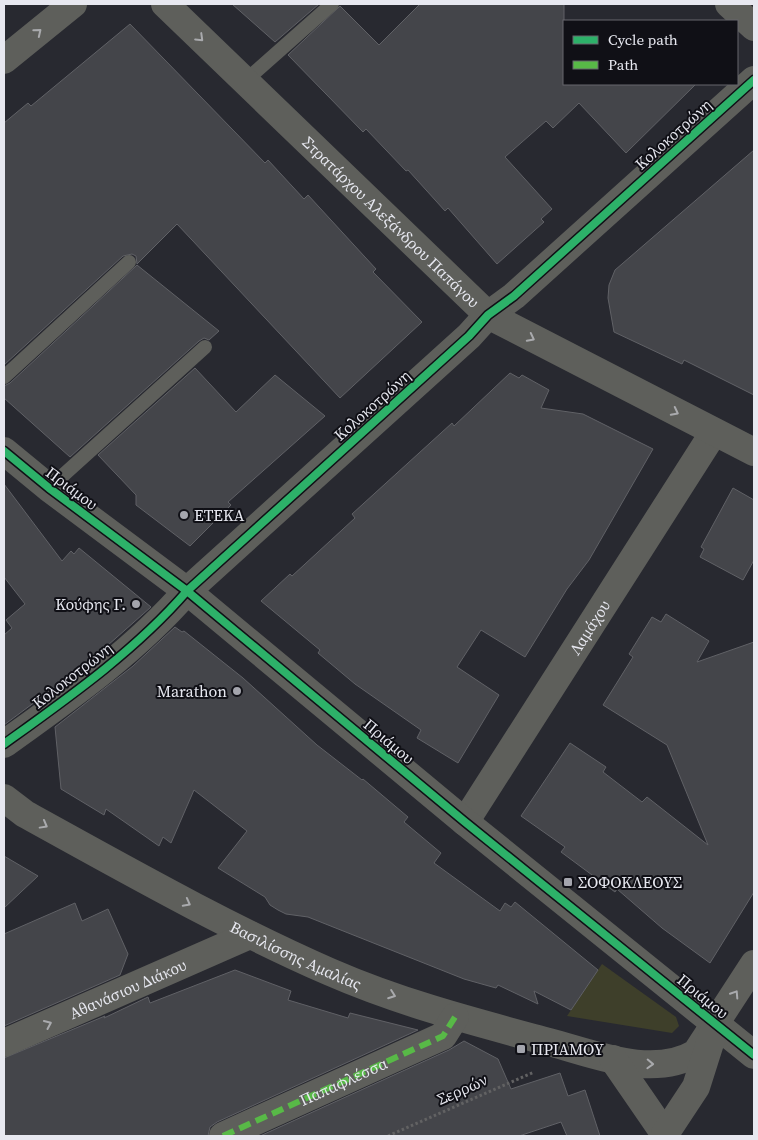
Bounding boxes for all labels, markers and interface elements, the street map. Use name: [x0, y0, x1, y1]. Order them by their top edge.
legend: [563, 20, 738, 85]
one-way arrow: [33, 28, 42, 37]
text: Cycle path: [608, 29, 678, 50]
one-way arrow: [195, 32, 204, 41]
text: Path: [608, 54, 638, 75]
street label: Κολοκοτρώνη: [630, 94, 716, 174]
street label: Στρατάρχου Αλεξάνδρου Παπάγου: [298, 131, 485, 312]
one-way arrow: [526, 332, 535, 342]
street label: Κολοκοτρώνη: [329, 365, 415, 445]
one-way arrow: [670, 406, 679, 416]
street label: Πριάμου: [41, 461, 103, 515]
place label: ΕΤΕΚΑ: [194, 504, 245, 526]
marker: ΕΤΕΚΑ: [178, 509, 190, 521]
place label: Κούφης Γ.: [55, 593, 126, 615]
street label: Λαμάχου: [564, 596, 615, 659]
marker: Κούφης Γ.: [130, 598, 142, 610]
street label: Κολοκοτρώνη: [27, 637, 117, 713]
place label: Marathon: [157, 680, 227, 702]
marker: Marathon: [231, 685, 243, 697]
street label: Πριάμου: [359, 713, 419, 769]
one-way arrow: [39, 819, 48, 829]
place label: ΣΟΦΟΚΛΕΟΥΣ: [578, 871, 682, 893]
marker: ΣΟΦΟΚΛΕΟΥΣ: [562, 876, 574, 888]
one-way arrow: [182, 896, 191, 906]
street label: Βασιλίσσης Αμαλίας: [226, 915, 365, 995]
street label: Αθανάσιου Διάκου: [66, 953, 190, 1024]
street label: Πριάμου: [673, 969, 733, 1023]
one-way arrow: [387, 989, 395, 999]
one-way arrow: [729, 990, 738, 1000]
one-way arrow: [43, 1019, 52, 1030]
place label: ΠΡΙΑΜΟΥ: [531, 1038, 604, 1060]
marker: ΠΡΙΑΜΟΥ: [515, 1043, 527, 1055]
street label: Παπαφλέσσα: [296, 1052, 391, 1111]
one-way arrow: [646, 1059, 654, 1069]
street label: Σερρών: [433, 1068, 491, 1110]

